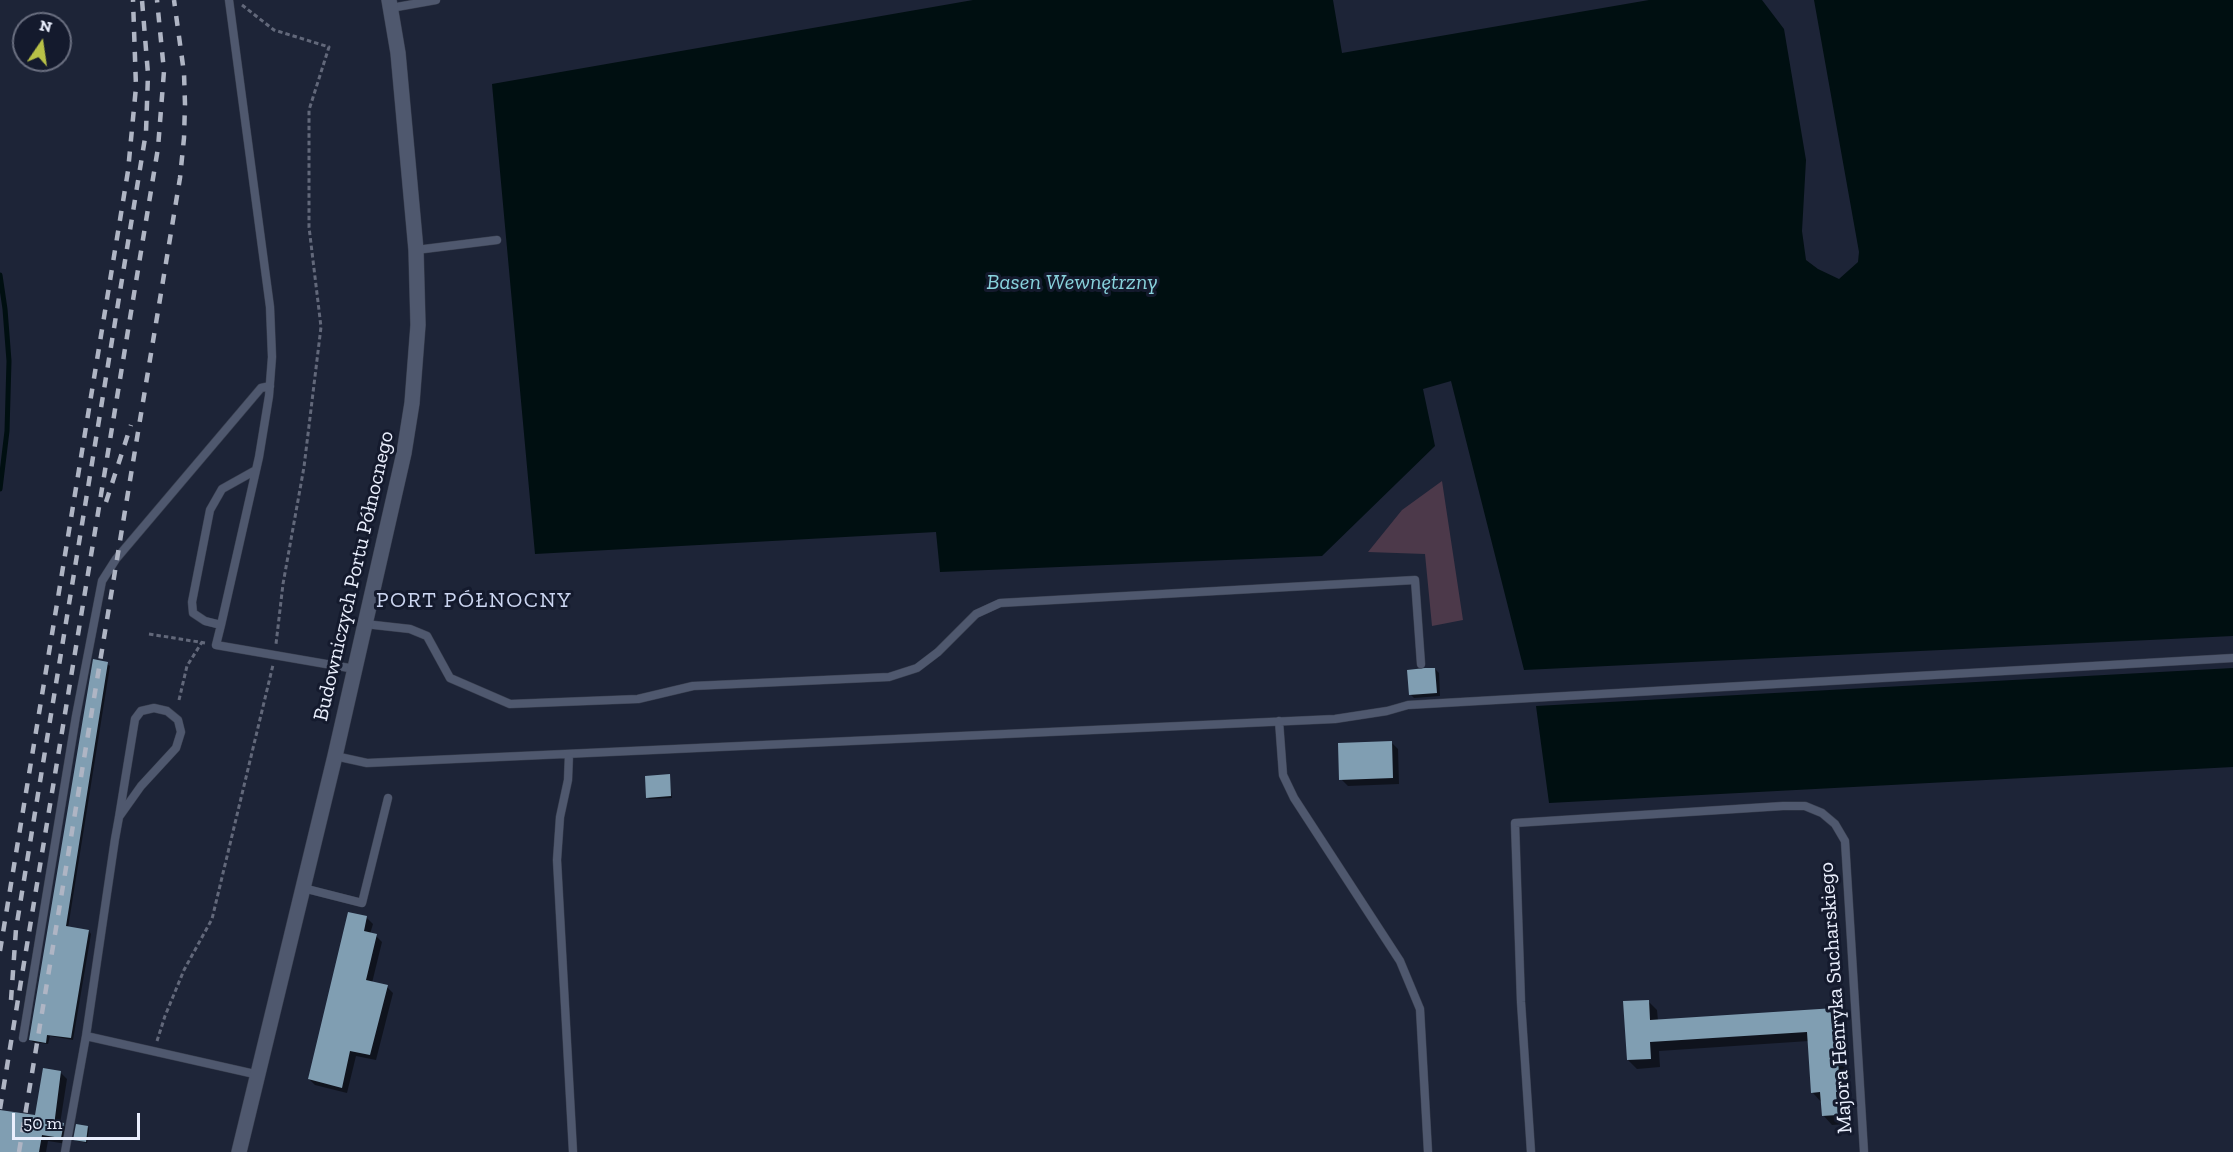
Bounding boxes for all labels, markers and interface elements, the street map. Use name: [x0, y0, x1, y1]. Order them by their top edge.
north arrow: [12, 12, 72, 72]
text: N: [38, 15, 54, 37]
water label: Basen Wewnętrzny: [987, 270, 1157, 296]
street label: Budowniczych Portu Północnego: [308, 429, 400, 723]
district label: PORT PÓŁNOCNY: [376, 588, 572, 614]
street label: Majora Henryka Sucharskiego: [1814, 861, 1858, 1135]
scale bar: [15, 1101, 142, 1139]
text: 50 m: [23, 1112, 62, 1134]

